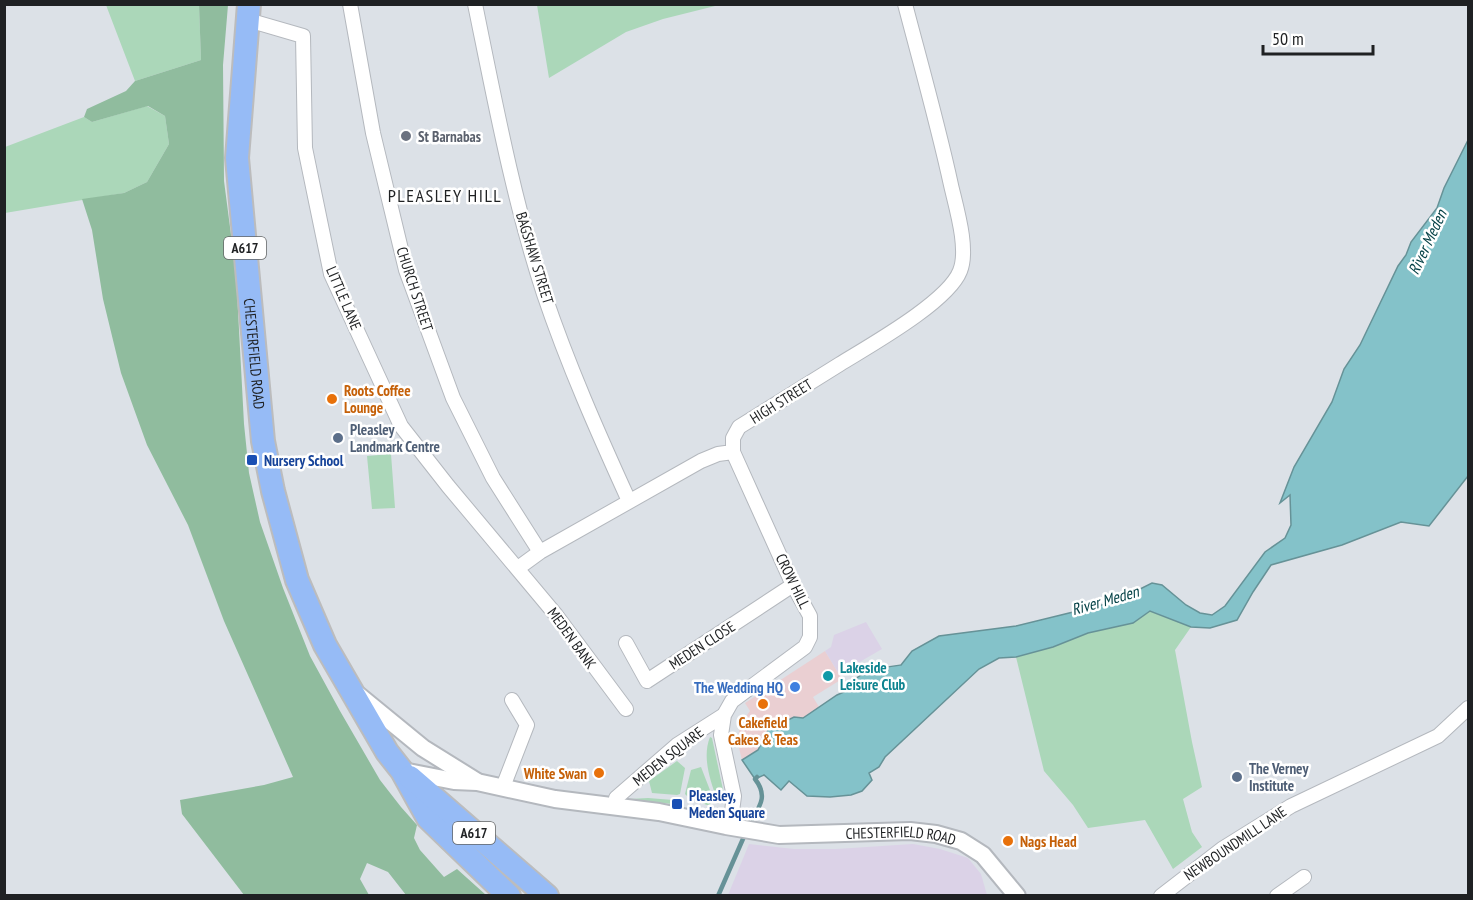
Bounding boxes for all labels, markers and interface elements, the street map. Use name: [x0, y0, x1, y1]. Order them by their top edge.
scale bar: [1263, 18, 1372, 56]
text: 50 m: [1272, 27, 1304, 50]
place label: St Barnabas: [418, 127, 481, 146]
marker: St Barnabas: [399, 129, 413, 143]
district label: PLEASLEY HILL: [388, 184, 502, 207]
water label: River Meden: [1403, 206, 1451, 278]
street label: BAGSHAW STREET: [512, 210, 558, 307]
road number: A617: [224, 237, 266, 259]
street label: CHURCH STREET: [392, 244, 438, 334]
street label: LITTLE LANE: [322, 263, 366, 333]
street label: CHESTERFIELD ROAD: [240, 297, 270, 410]
street label: HIGH STREET: [746, 374, 816, 428]
place label: Roots Coffee Lounge: [344, 381, 411, 417]
marker: Roots Coffee Lounge: [325, 392, 339, 406]
place label: Pleasley Landmark Centre: [350, 420, 440, 456]
marker: Pleasley Landmark Centre: [331, 431, 345, 445]
place label: Nursery School: [264, 451, 344, 470]
marker: Nursery School: [245, 453, 259, 467]
street label: CROW HILL: [772, 551, 815, 612]
water label: River Meden: [1069, 581, 1142, 619]
street label: MEDEN BANK: [543, 604, 601, 673]
street label: MEDEN CLOSE: [665, 617, 739, 673]
place label: Lakeside Leisure Club: [840, 658, 906, 694]
marker: Lakeside Leisure Club: [821, 669, 835, 683]
place label: The Wedding HQ: [694, 678, 784, 697]
marker: The Wedding HQ: [788, 680, 802, 694]
marker: Cakefield Cakes & Teas: [756, 697, 770, 711]
place label: Cakefield Cakes & Teas: [728, 713, 798, 749]
street label: MEDEN SQUARE: [629, 722, 707, 790]
place label: The Verney Institute: [1249, 759, 1309, 795]
place label: White Swan: [523, 764, 587, 783]
marker: White Swan: [592, 766, 606, 780]
marker: The Verney Institute: [1230, 770, 1244, 784]
place label: Pleasley, Meden Square: [689, 786, 765, 822]
marker: Pleasley, Meden Square: [670, 797, 684, 811]
street label: NEWBOUNDMILL LANE: [1180, 802, 1290, 884]
road number: A617: [453, 822, 495, 844]
street label: CHESTERFIELD ROAD: [845, 822, 958, 849]
place label: Nags Head: [1020, 832, 1077, 851]
marker: Nags Head: [1001, 834, 1015, 848]

